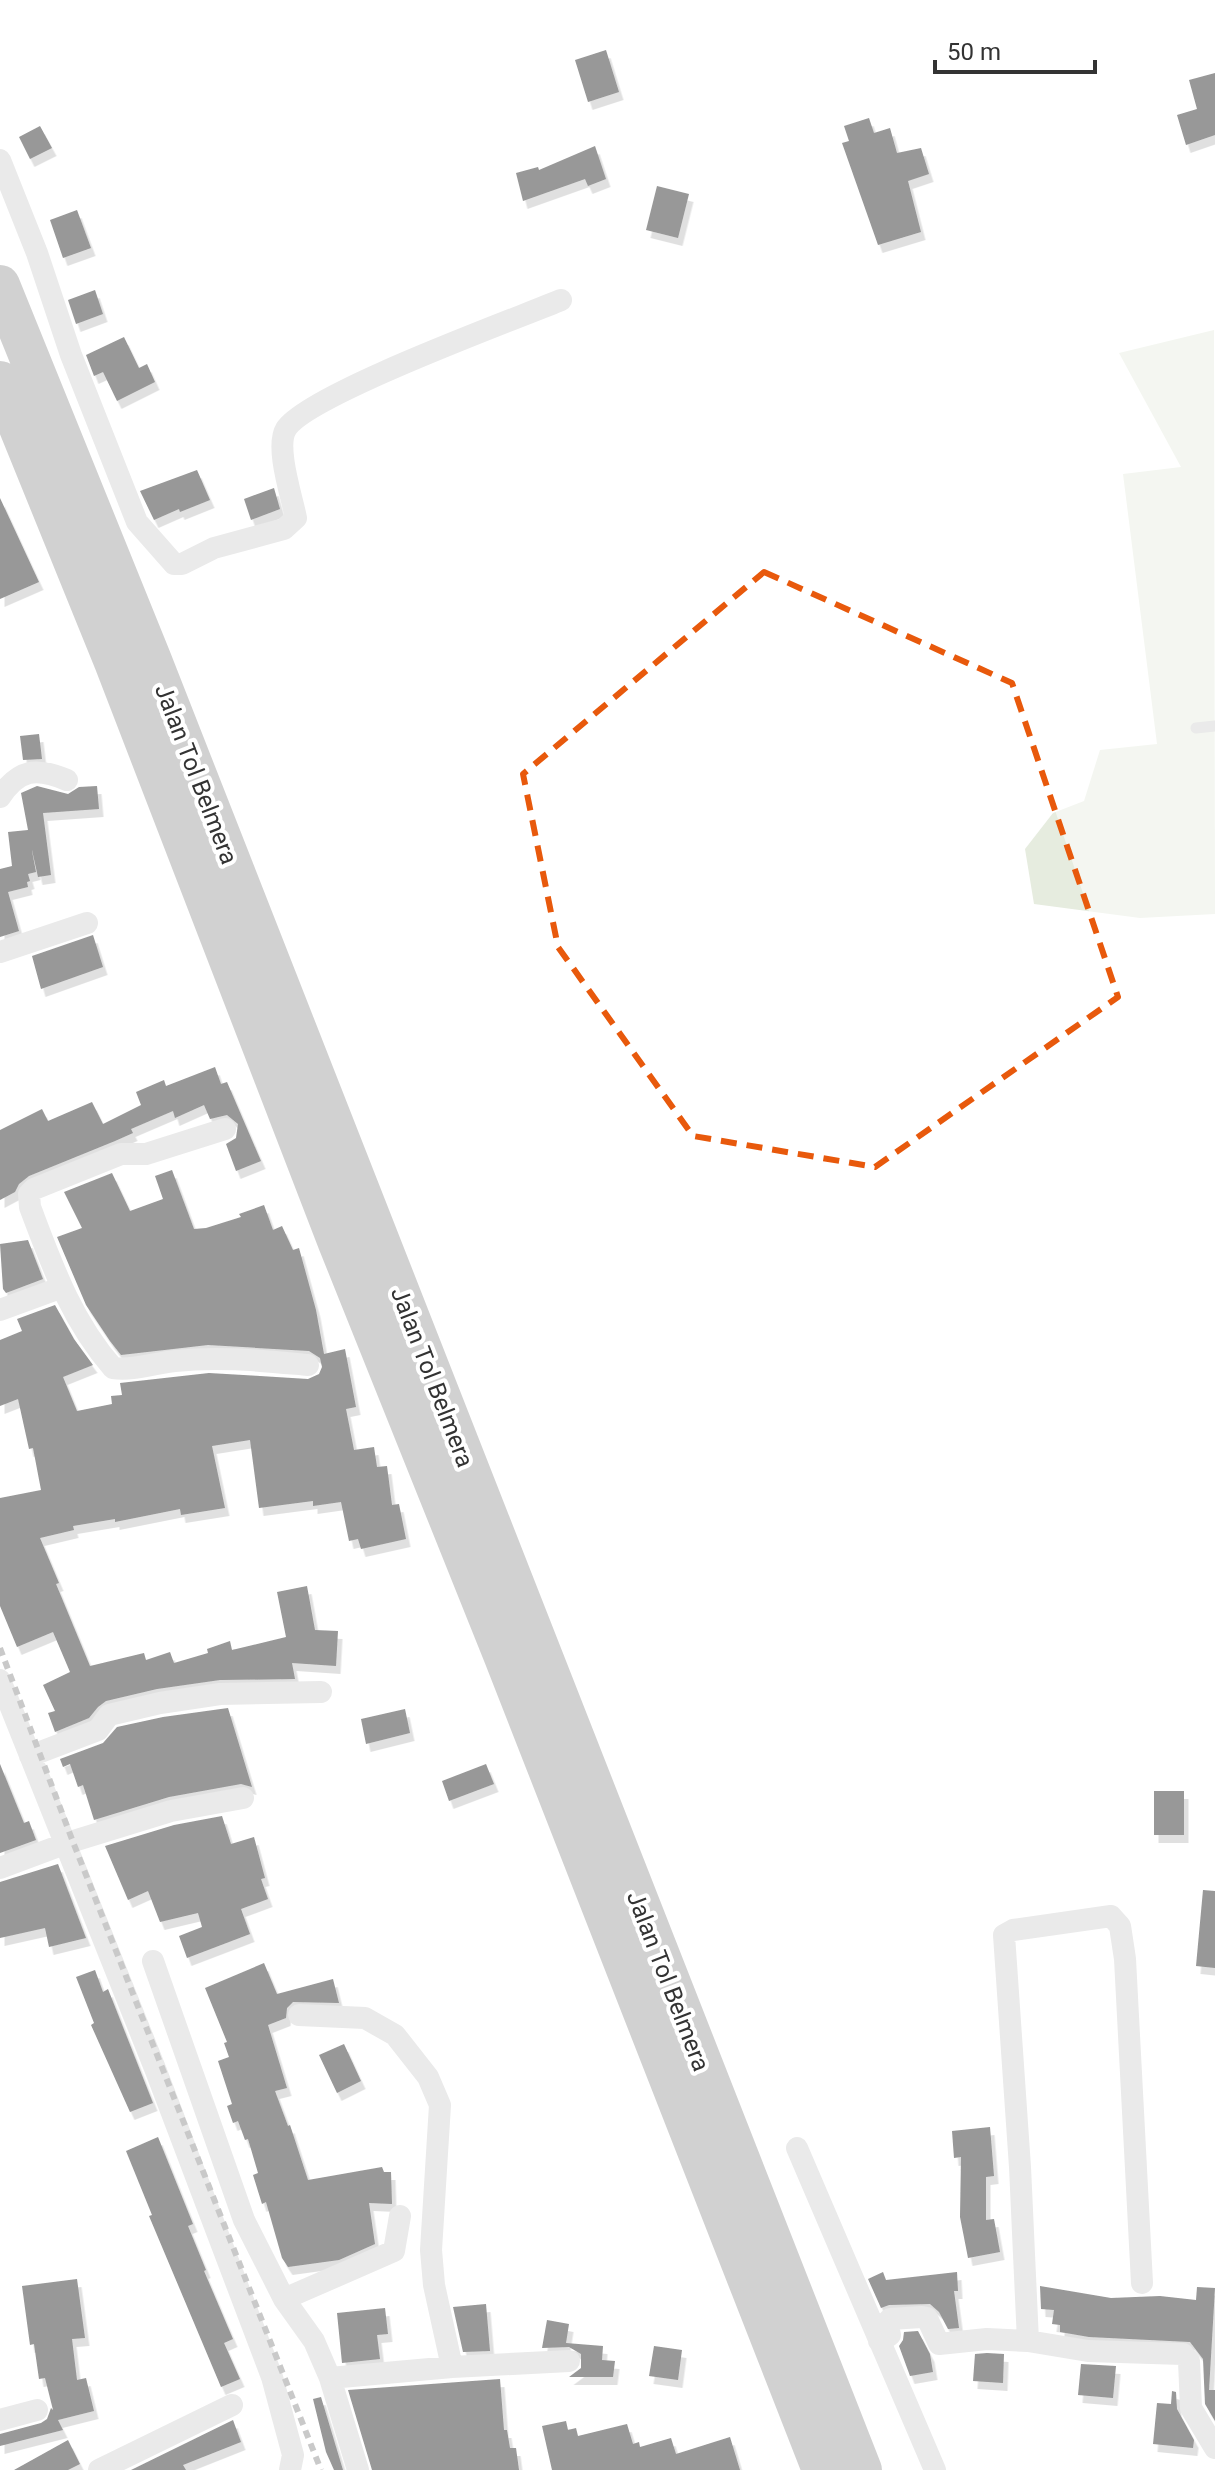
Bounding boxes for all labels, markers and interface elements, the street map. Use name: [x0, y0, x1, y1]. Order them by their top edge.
scale bar: [935, 24, 1095, 74]
text: 50 m: [947, 38, 1001, 66]
street label: Jalan Tol Belmera: [149, 680, 243, 868]
street label: Jalan Tol Belmera: [385, 1283, 479, 1471]
street label: Jalan Tol Belmera: [621, 1887, 715, 2075]

